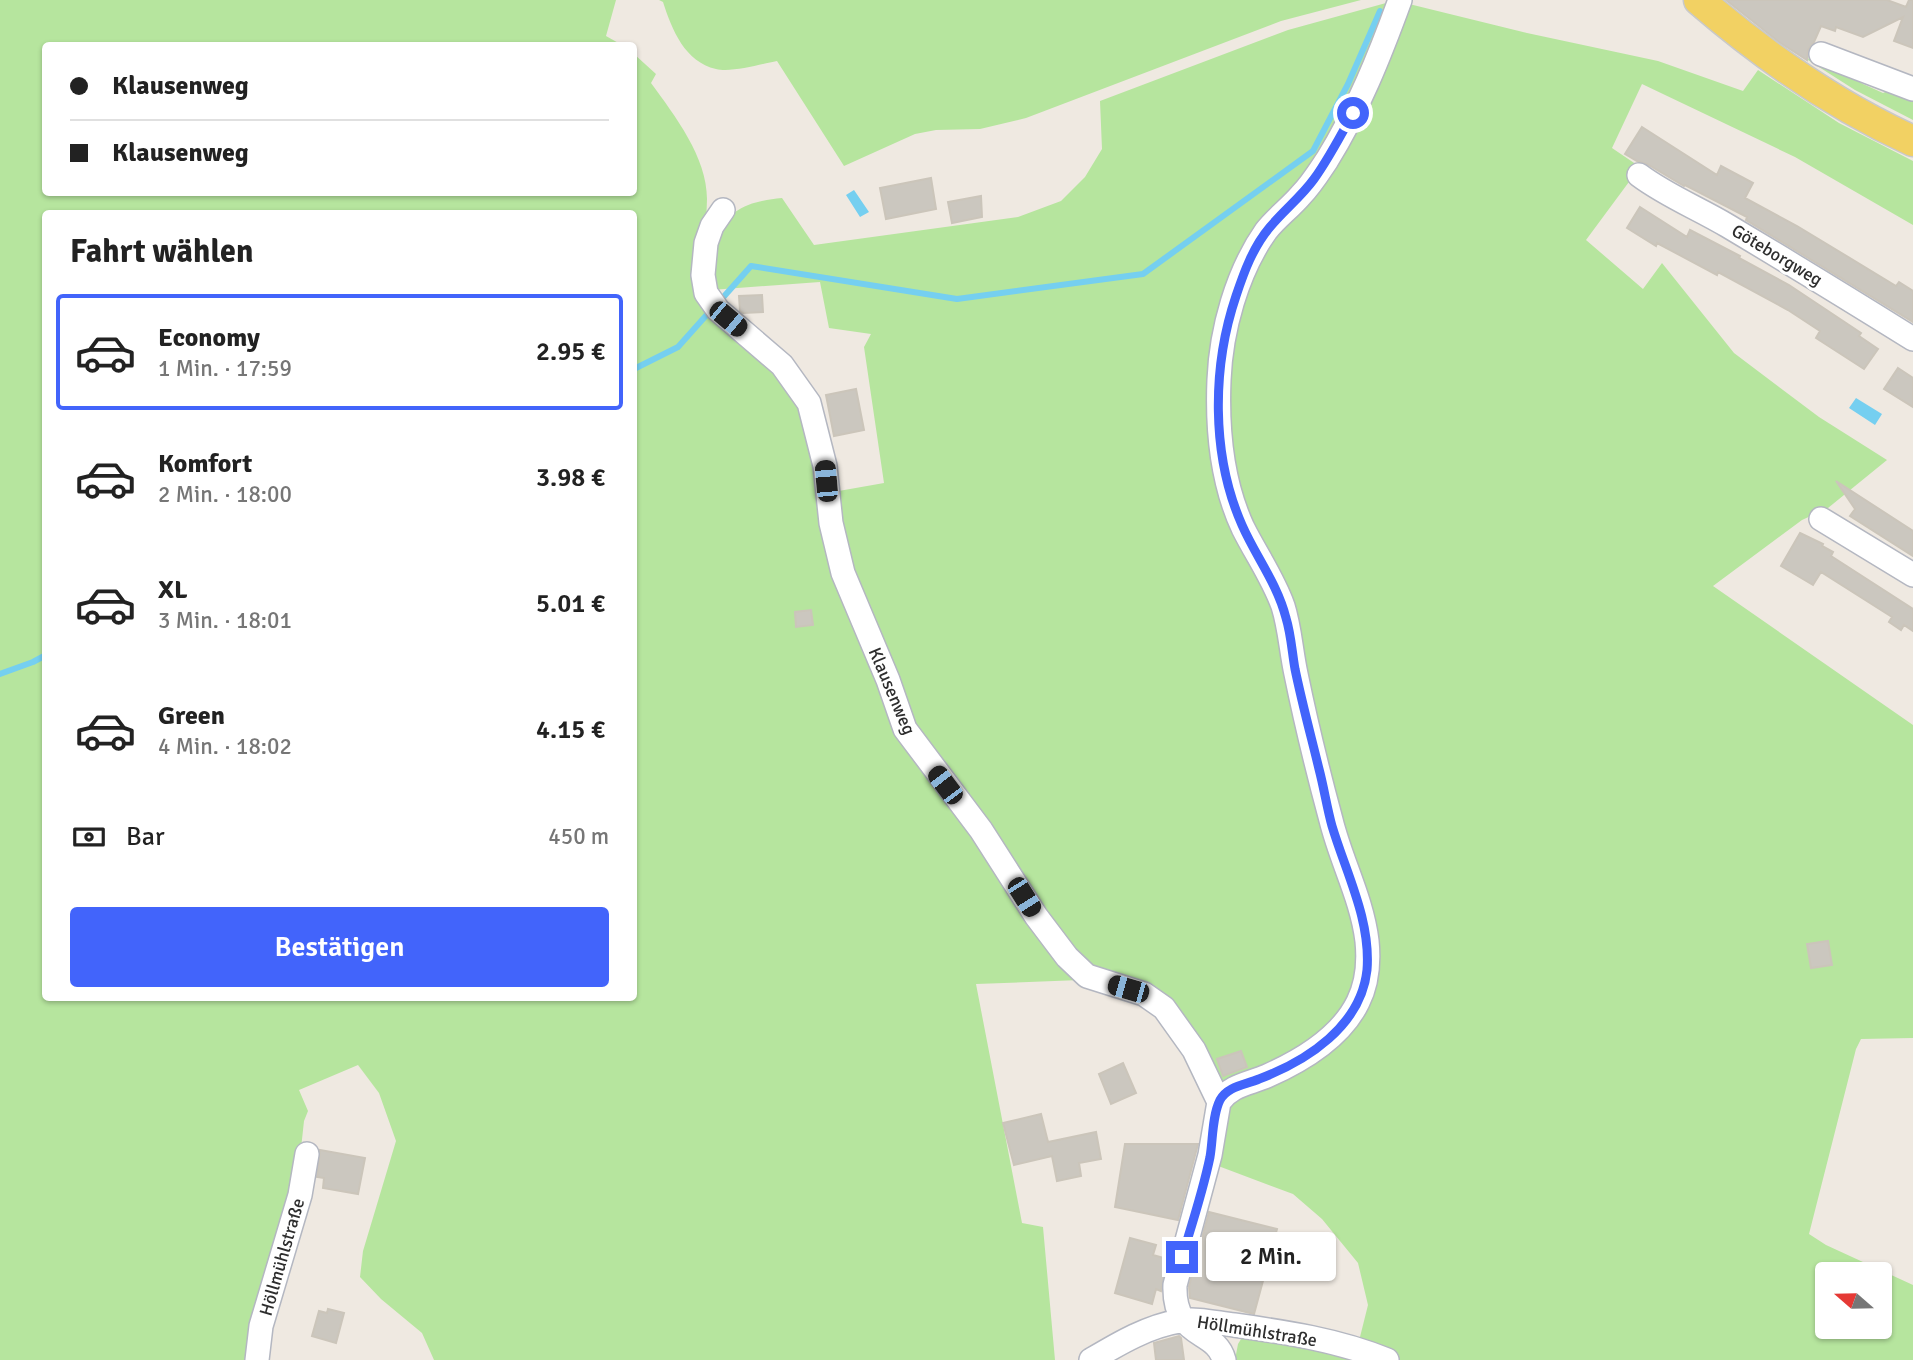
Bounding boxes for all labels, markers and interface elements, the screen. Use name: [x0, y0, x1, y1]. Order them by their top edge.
text: Klausenweg: [112, 70, 249, 102]
route start: [1337, 97, 1369, 129]
text: Klausenweg: [112, 137, 249, 169]
street label: Göteborgweg: [1728, 219, 1826, 291]
text: Fahrt wählen: [70, 232, 254, 271]
car: [706, 297, 751, 341]
icon: car: [74, 321, 137, 384]
text: Economy: [158, 322, 260, 354]
text: 2.95 €: [536, 336, 605, 368]
text: 1 Min. · 17:59: [158, 354, 292, 383]
icon: car: [74, 447, 137, 510]
text: Komfort: [158, 448, 252, 480]
car: [814, 459, 839, 503]
text: 3.98 €: [536, 462, 605, 494]
text: 2 Min. · 18:00: [158, 480, 292, 509]
icon: car: [74, 573, 137, 636]
text: XL: [158, 574, 188, 606]
text: 5.01 €: [536, 588, 605, 620]
text: 3 Min. · 18:01: [158, 606, 292, 635]
street label: Klausenweg: [864, 644, 920, 738]
icon: car: [74, 699, 137, 762]
text: Green: [158, 700, 225, 732]
text: 4.15 €: [536, 714, 605, 746]
text: 4 Min. · 18:02: [158, 732, 292, 761]
car: [924, 762, 967, 808]
icon: cash: [70, 818, 108, 856]
text: Bar: [126, 821, 164, 853]
text: 450 m: [548, 822, 609, 851]
car: [1004, 874, 1045, 920]
button: Bestätigen: [70, 907, 609, 987]
car: [1105, 973, 1152, 1005]
street label: Höllmühlstraße: [255, 1196, 309, 1318]
callout: 2 Min.: [1206, 1232, 1336, 1282]
route end: [1166, 1241, 1198, 1273]
text: 2 Min.: [1240, 1242, 1302, 1271]
north arrow: [1815, 1262, 1892, 1339]
map controls: [1815, 1262, 1892, 1339]
street label: Höllmühlstraße: [1195, 1311, 1319, 1351]

